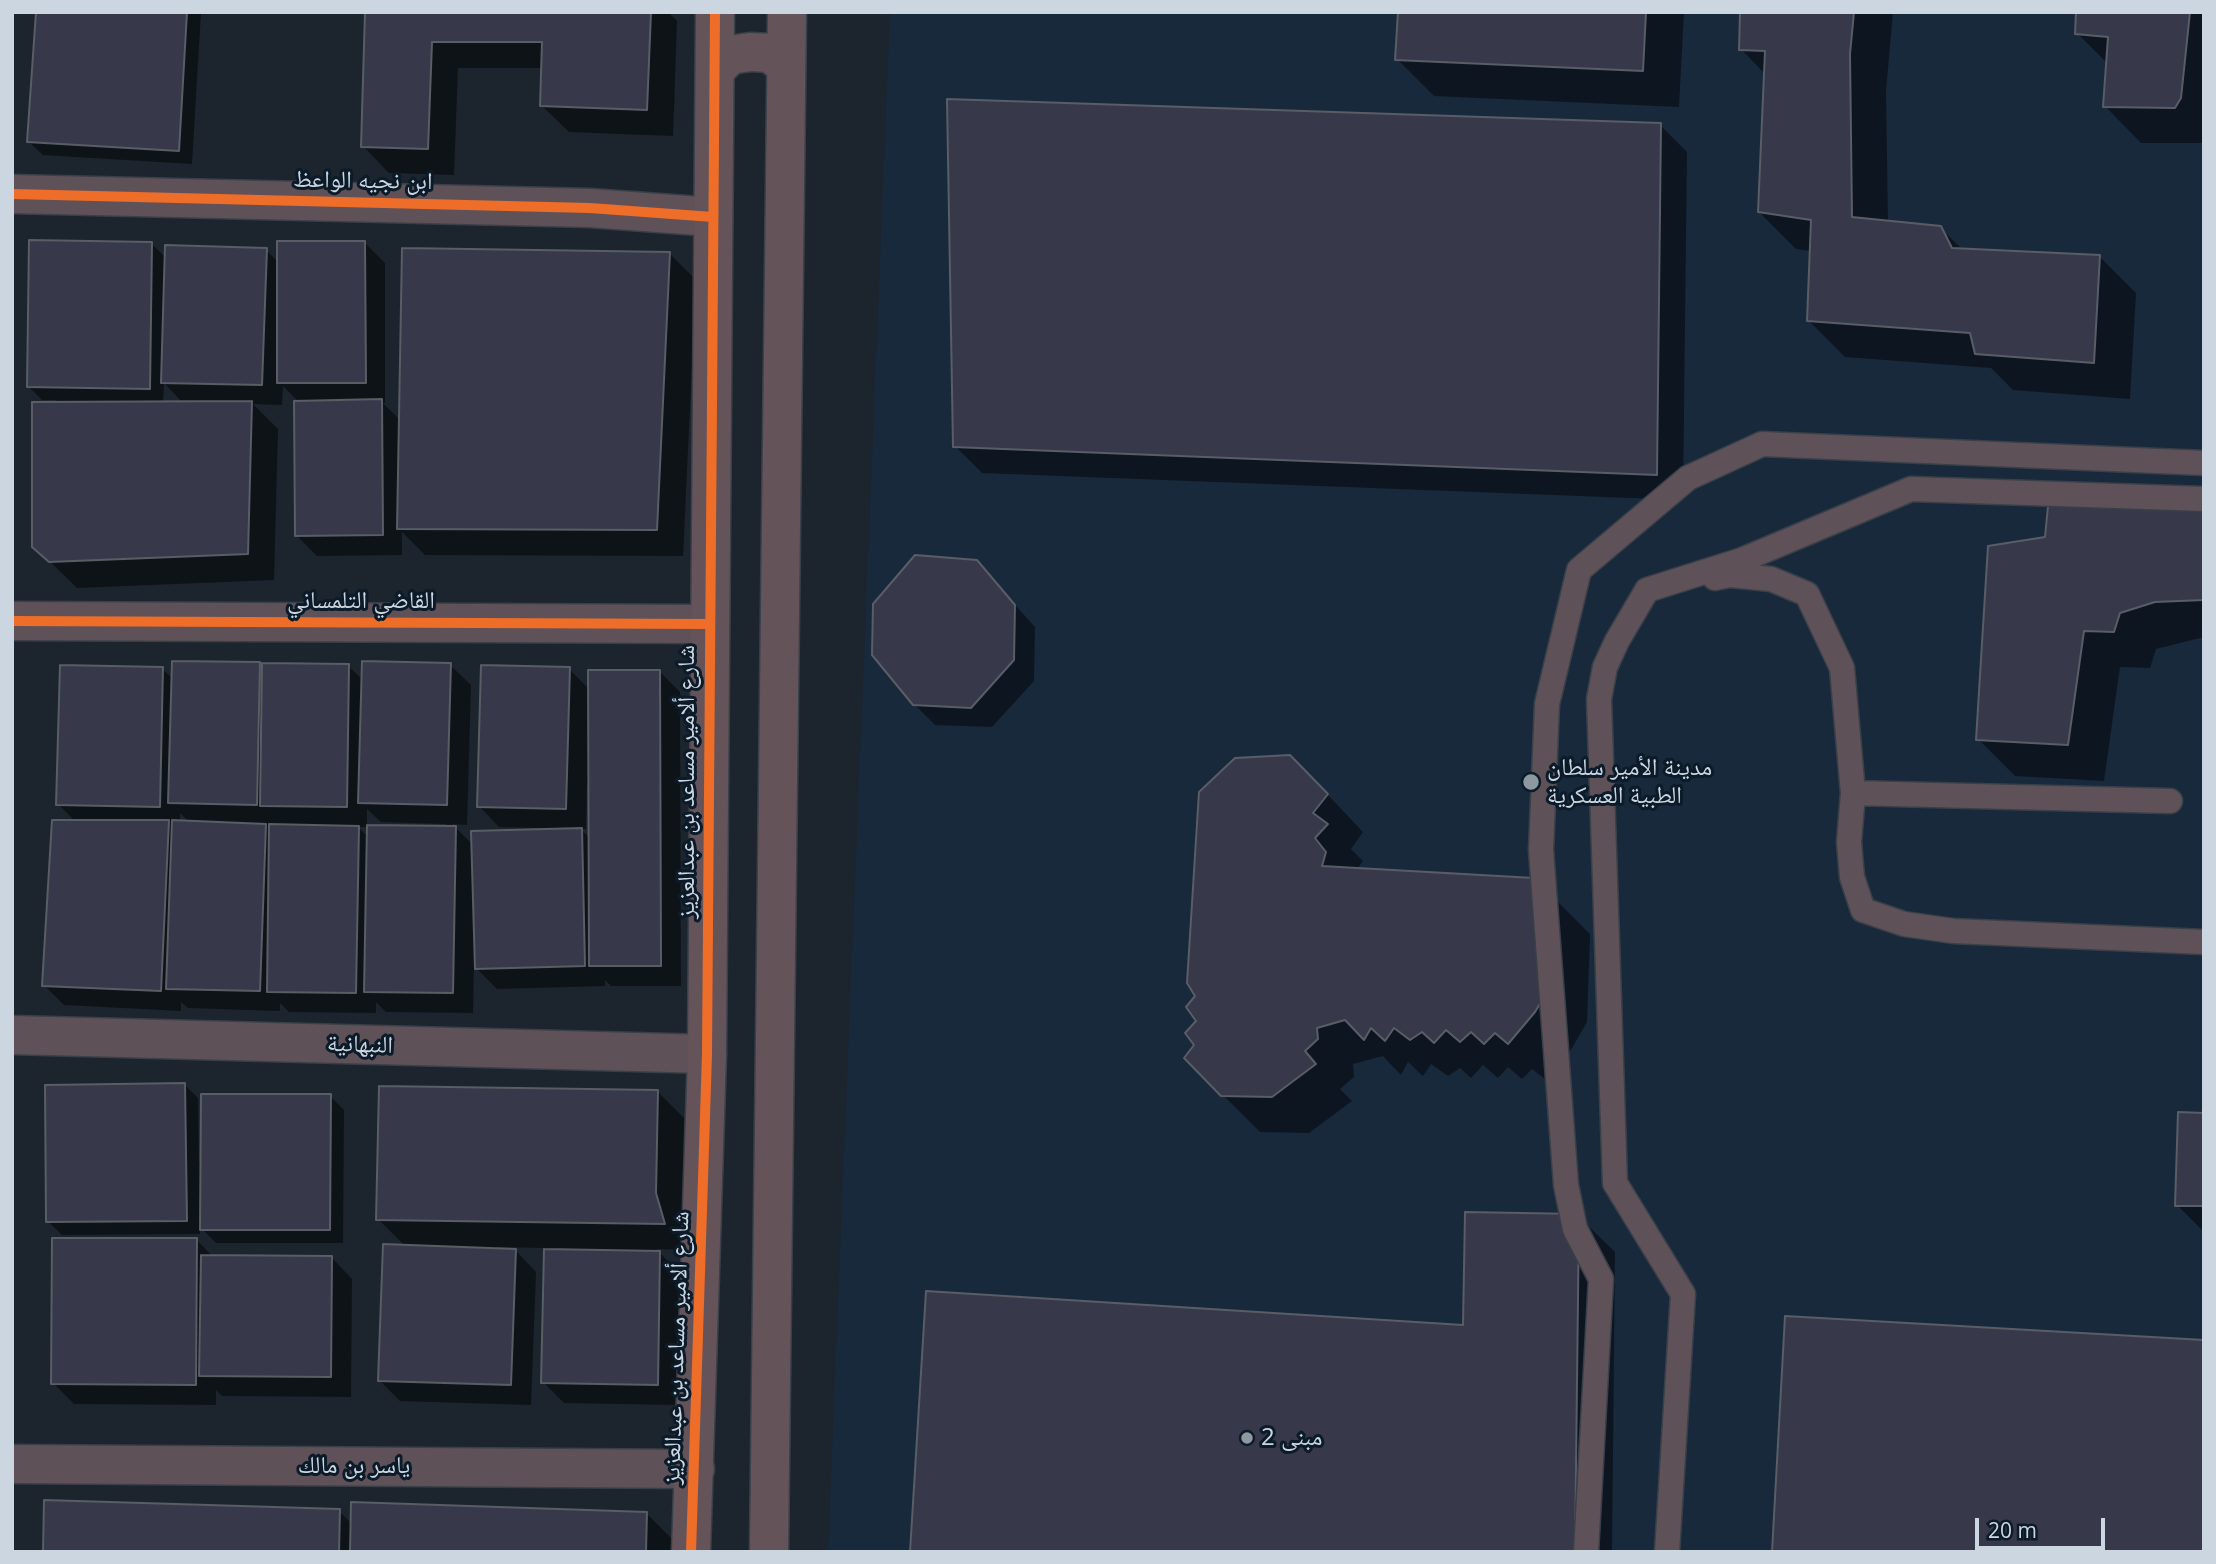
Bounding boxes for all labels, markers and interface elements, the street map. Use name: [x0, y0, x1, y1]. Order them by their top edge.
street label: ابن نجيه الواعظ: [293, 165, 433, 197]
street label: القاضي التلمساني: [287, 587, 435, 615]
street label: شارع ألامير مساعد بن عبدالعزيز: [673, 645, 701, 919]
place label: مدينة الأمير سلطان الطبية العسكرية: [1547, 754, 1712, 810]
marker: مدينة الأمير سلطان الطبية العسكرية: [1521, 772, 1541, 792]
street label: النبهانية: [326, 1029, 394, 1061]
street label: شارع ألامير مساعد بن عبدالعزيز: [658, 1211, 696, 1485]
place label: مبنى 2: [1261, 1424, 1322, 1452]
marker: مبنى 2: [1239, 1430, 1255, 1446]
street label: ياسر بن مالك: [298, 1452, 410, 1480]
scale bar: [1978, 1504, 2108, 1548]
text: 20 m: [1988, 1516, 2037, 1544]

